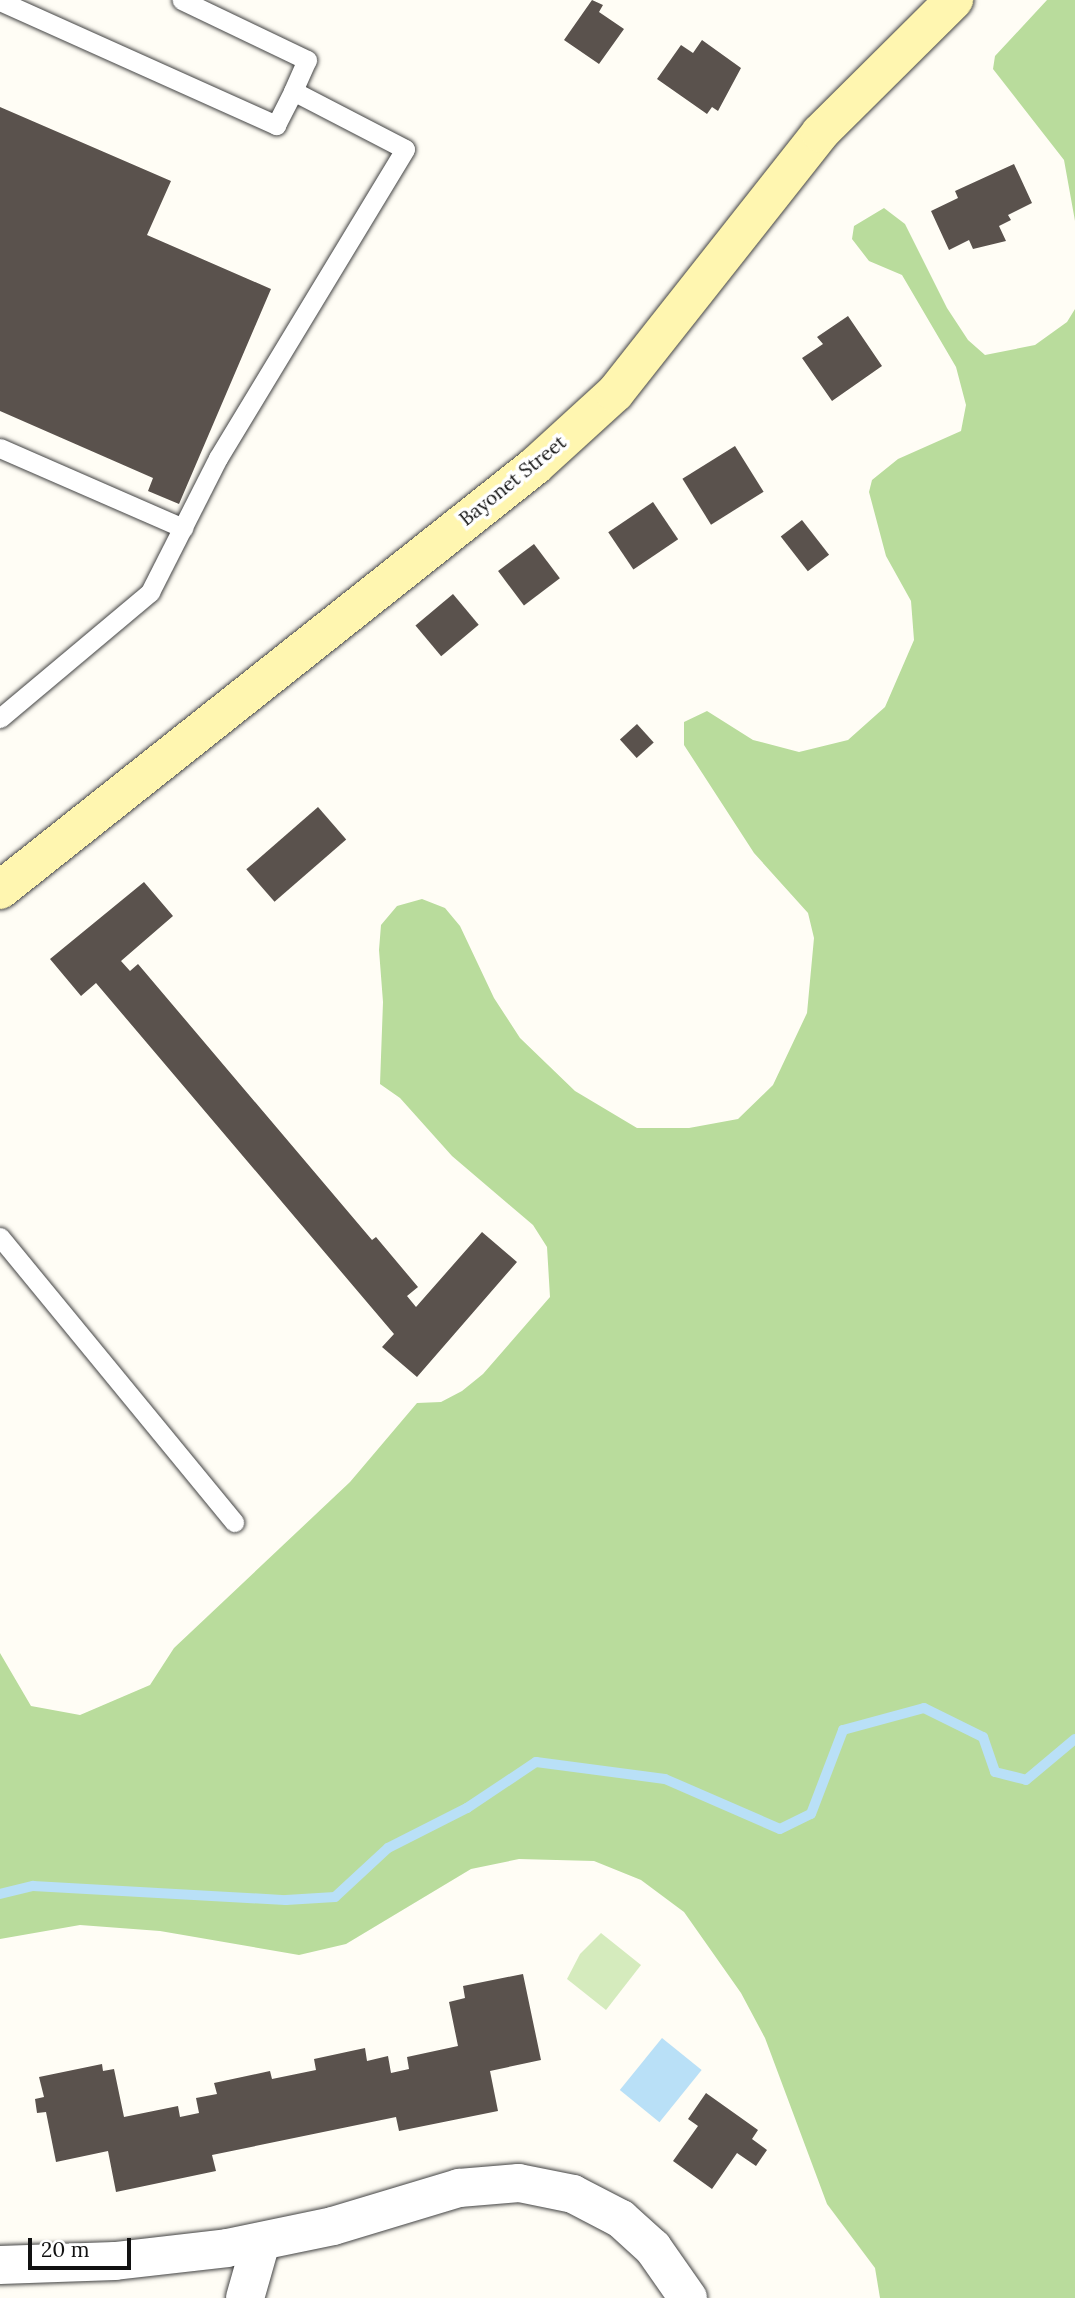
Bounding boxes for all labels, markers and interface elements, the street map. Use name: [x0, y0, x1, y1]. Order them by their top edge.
street label: Bayonet Street: [455, 431, 571, 531]
scale bar: [32, 2224, 135, 2268]
text: 20 m: [41, 2236, 90, 2263]

